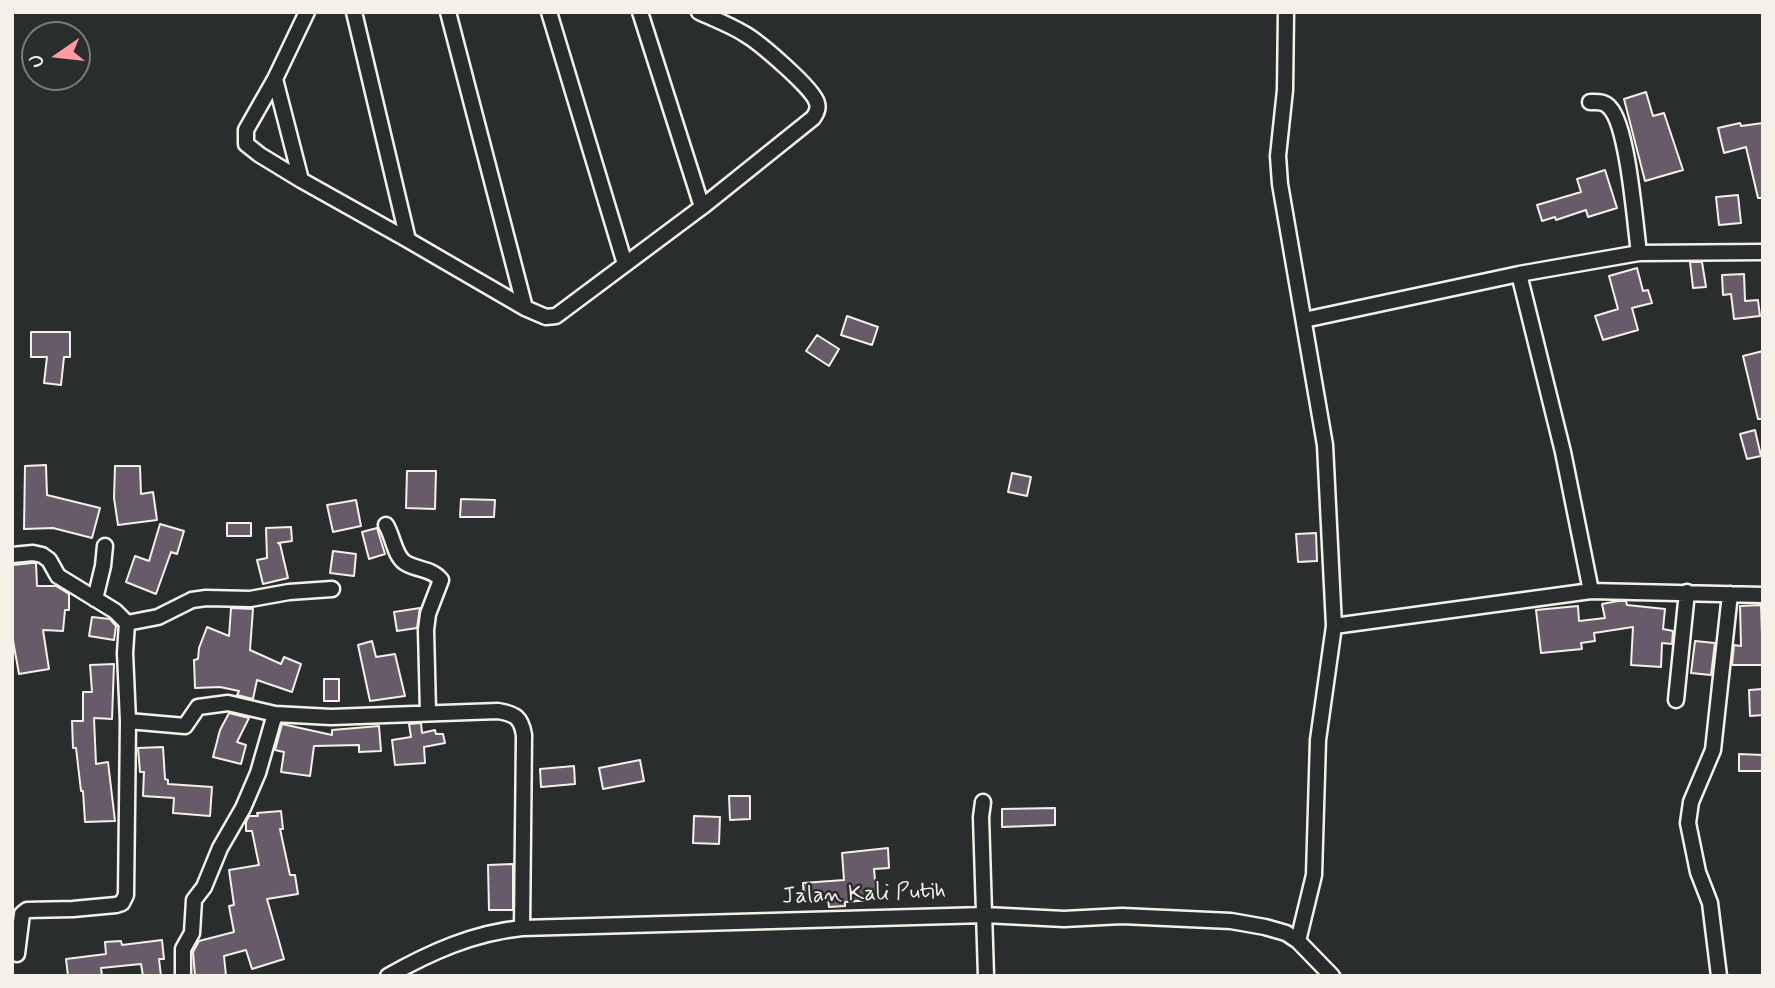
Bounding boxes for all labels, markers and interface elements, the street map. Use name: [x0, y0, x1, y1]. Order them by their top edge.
north arrow: [21, 21, 91, 91]
text: U: [23, 52, 51, 70]
street label: Jalan Kali Putih: [781, 878, 947, 912]

